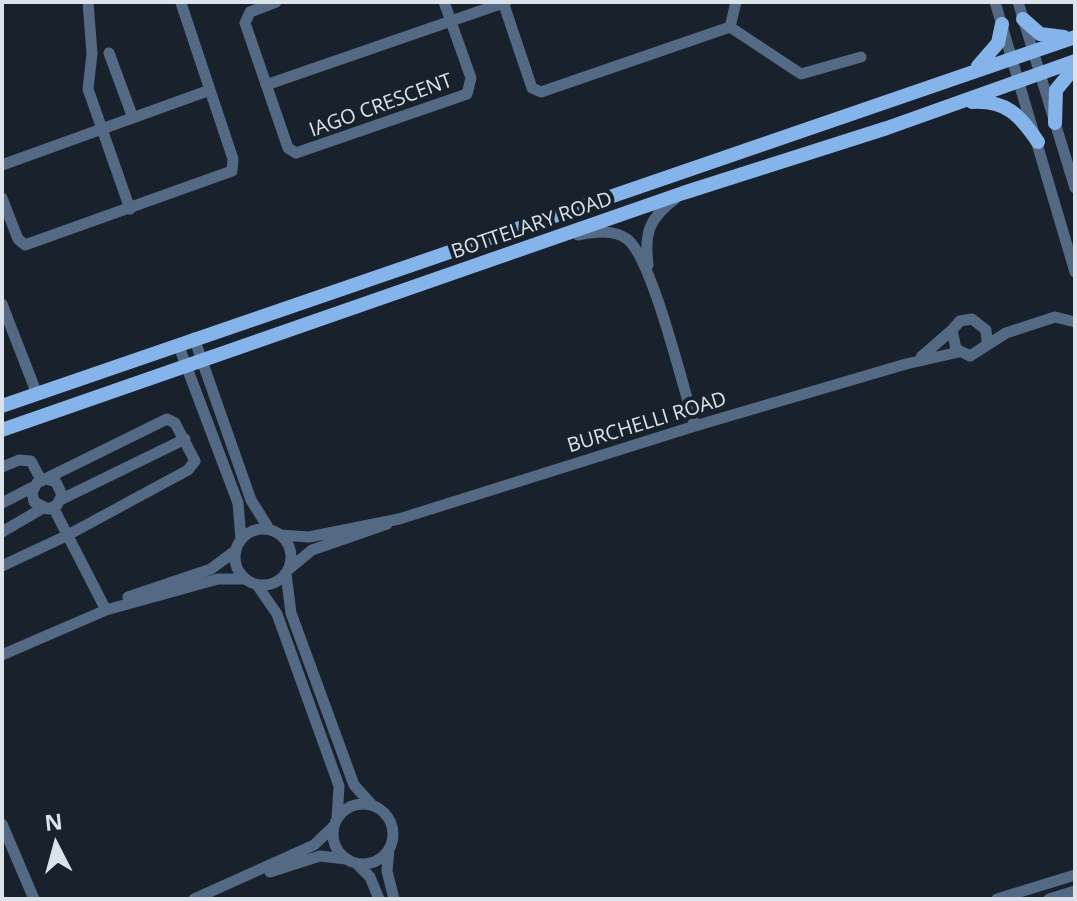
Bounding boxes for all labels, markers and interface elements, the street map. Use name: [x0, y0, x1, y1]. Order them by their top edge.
street label: IAGO CRESCENT: [306, 69, 456, 143]
street label: BOTTELARY ROAD: [448, 187, 616, 265]
street label: BURCHELLI ROAD: [565, 387, 729, 459]
north arrow: [16, 805, 96, 885]
text: N: [43, 805, 64, 837]

